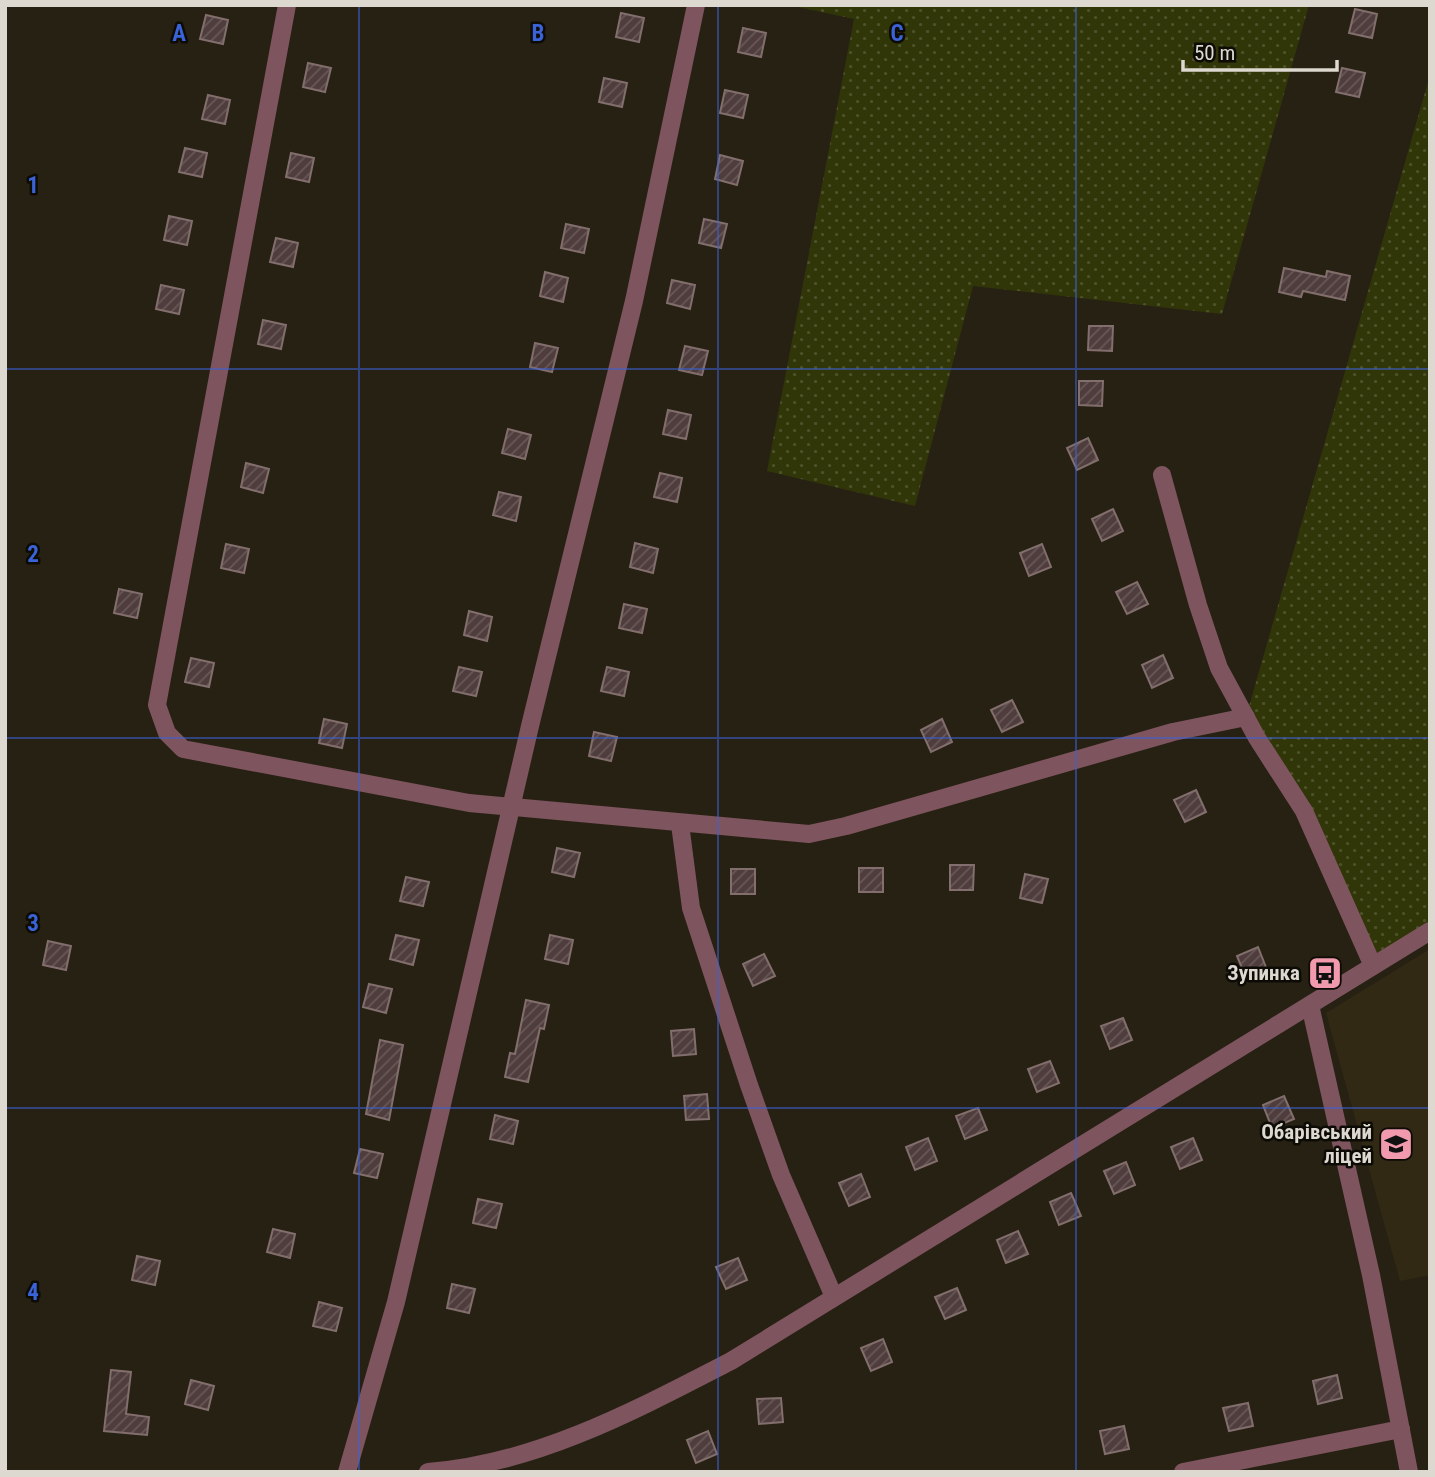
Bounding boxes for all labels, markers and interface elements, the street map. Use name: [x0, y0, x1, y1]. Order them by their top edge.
text: A: [172, 20, 186, 47]
text: B: [532, 20, 544, 47]
text: C: [890, 20, 904, 47]
scale bar: [1183, 28, 1337, 72]
text: 50 m: [1194, 41, 1235, 65]
text: 1: [27, 172, 39, 199]
text: 2: [27, 541, 39, 568]
text: 3: [27, 910, 39, 937]
bus stop icon: Зупинка: [1306, 954, 1344, 992]
place label: Зупинка: [1227, 961, 1300, 985]
place label: Обарівський ліцей: [1261, 1120, 1372, 1168]
school or university icon: Обарівський ліцей: [1377, 1125, 1415, 1163]
text: 4: [27, 1279, 39, 1306]

